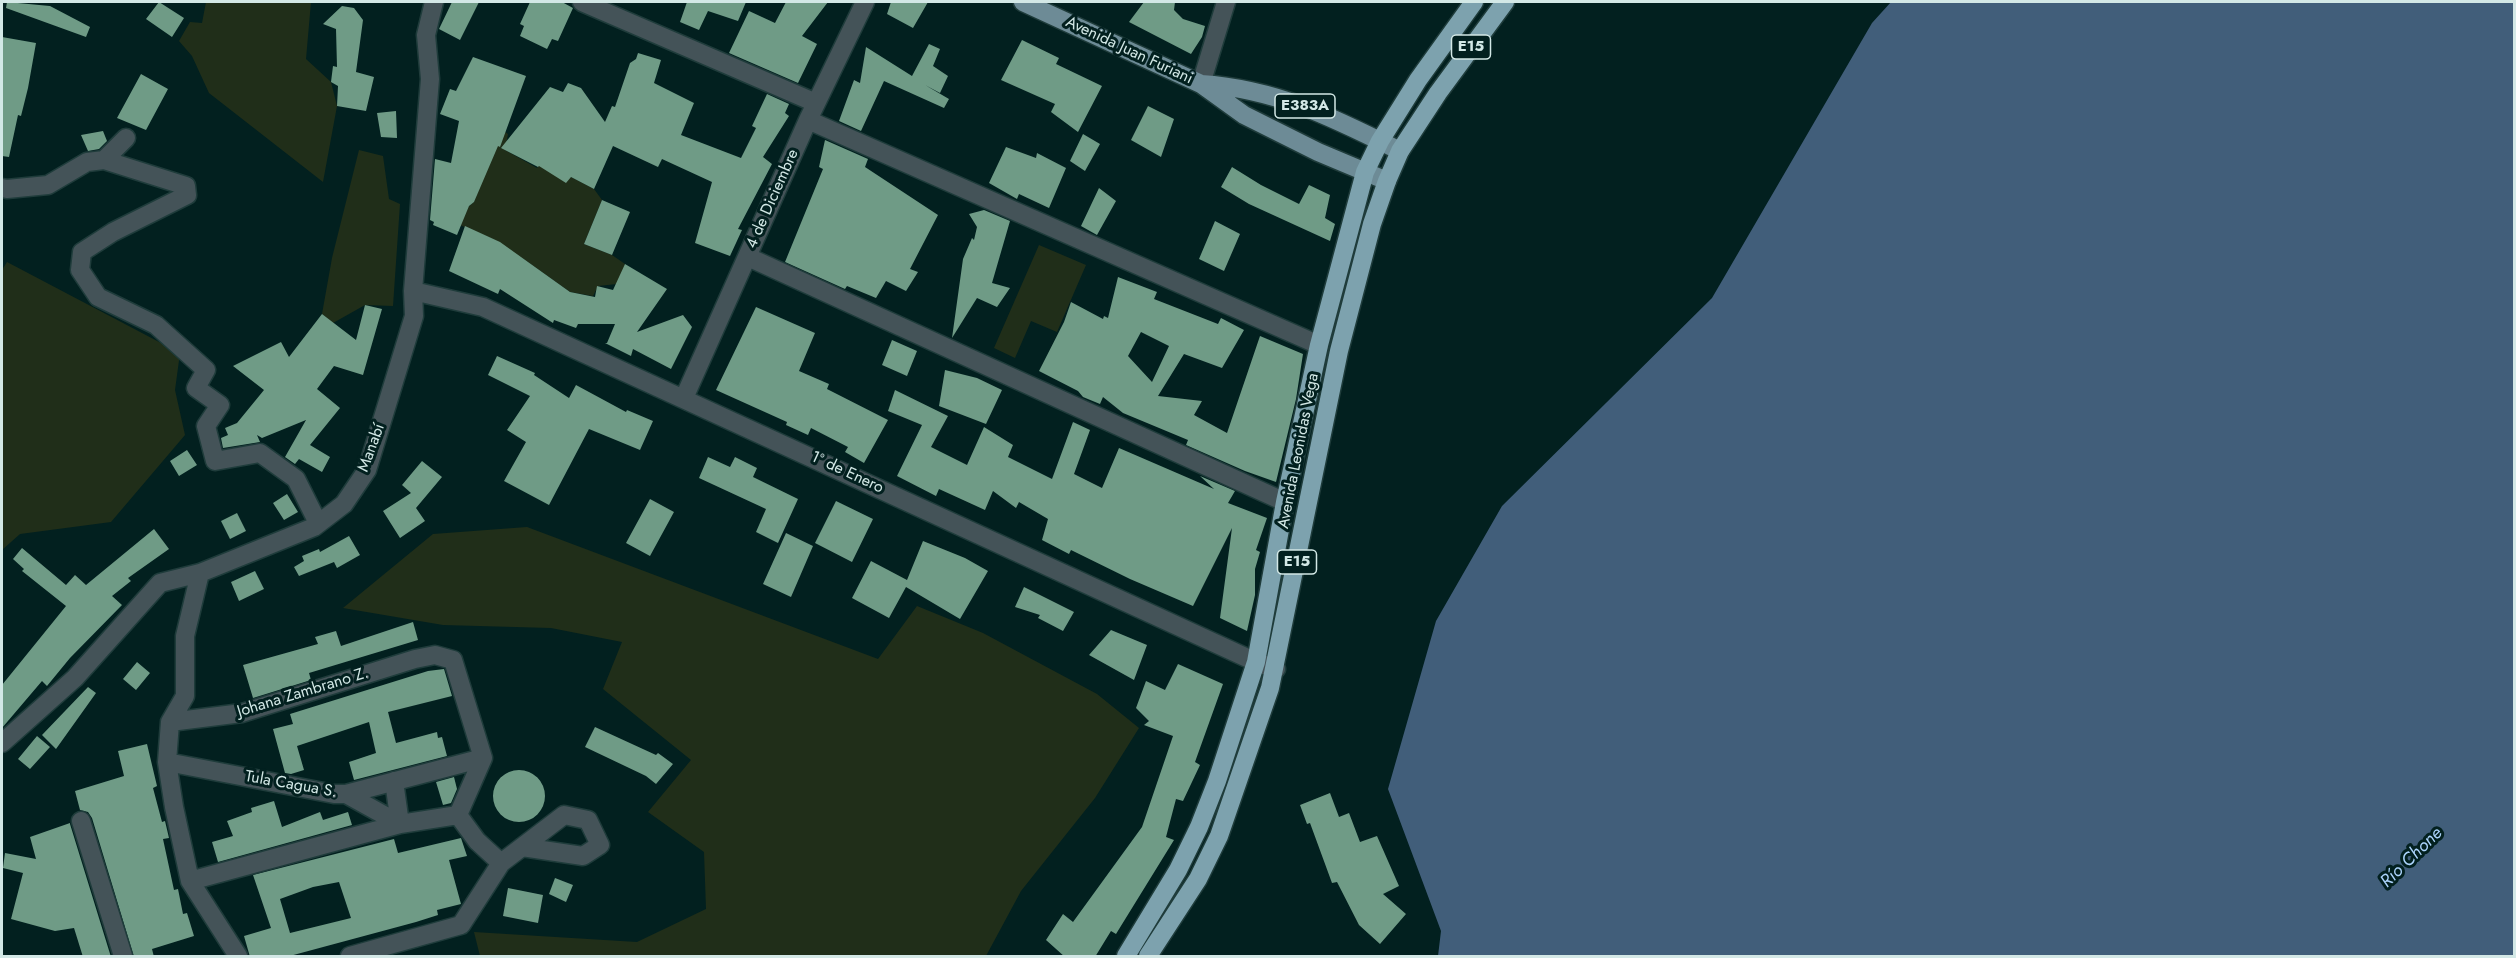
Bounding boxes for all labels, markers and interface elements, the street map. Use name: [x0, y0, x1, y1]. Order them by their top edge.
street label: Avenida Juan Furiani: [1062, 13, 1196, 89]
road number: E15: [1452, 35, 1490, 59]
road number: E383A: [1275, 94, 1335, 118]
street label: 4 de Diciembre: [743, 146, 803, 252]
street label: Avenida Leonidas Vega: [1274, 372, 1324, 530]
street label: Manabí: [354, 421, 390, 475]
street label: 1º de Enero: [808, 448, 886, 498]
road number: E15: [1278, 550, 1316, 574]
street label: Johana Zambrano Z.: [235, 664, 371, 722]
street label: Tula Cagua S.: [244, 767, 338, 803]
water label: Río Chone: [2376, 823, 2448, 893]

